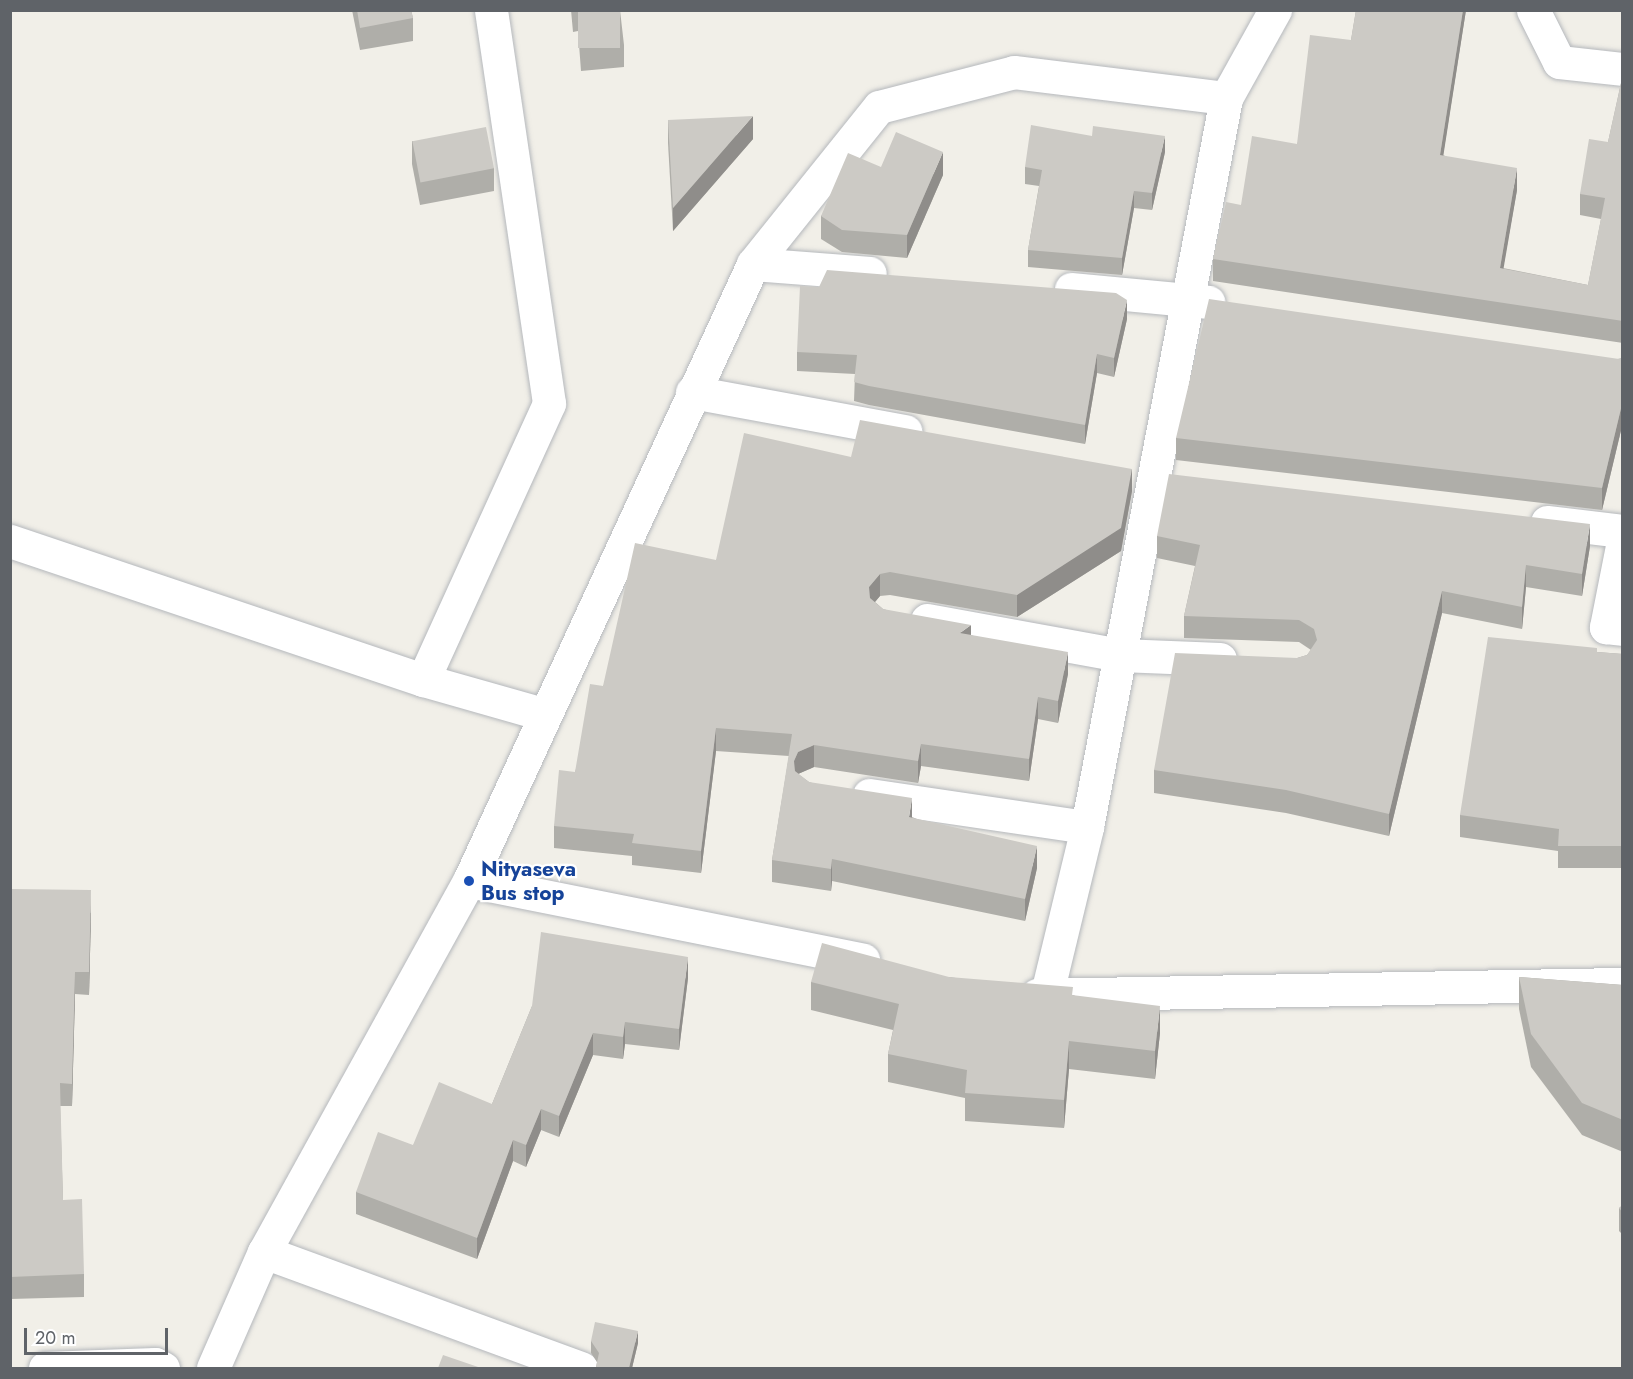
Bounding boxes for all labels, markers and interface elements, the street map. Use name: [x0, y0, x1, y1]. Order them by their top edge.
place label: Nityaseva Bus stop: [481, 856, 576, 906]
marker: Nityaseva Bus stop: [462, 874, 476, 888]
scale bar: [27, 1316, 171, 1354]
text: 20 m: [35, 1325, 75, 1351]

